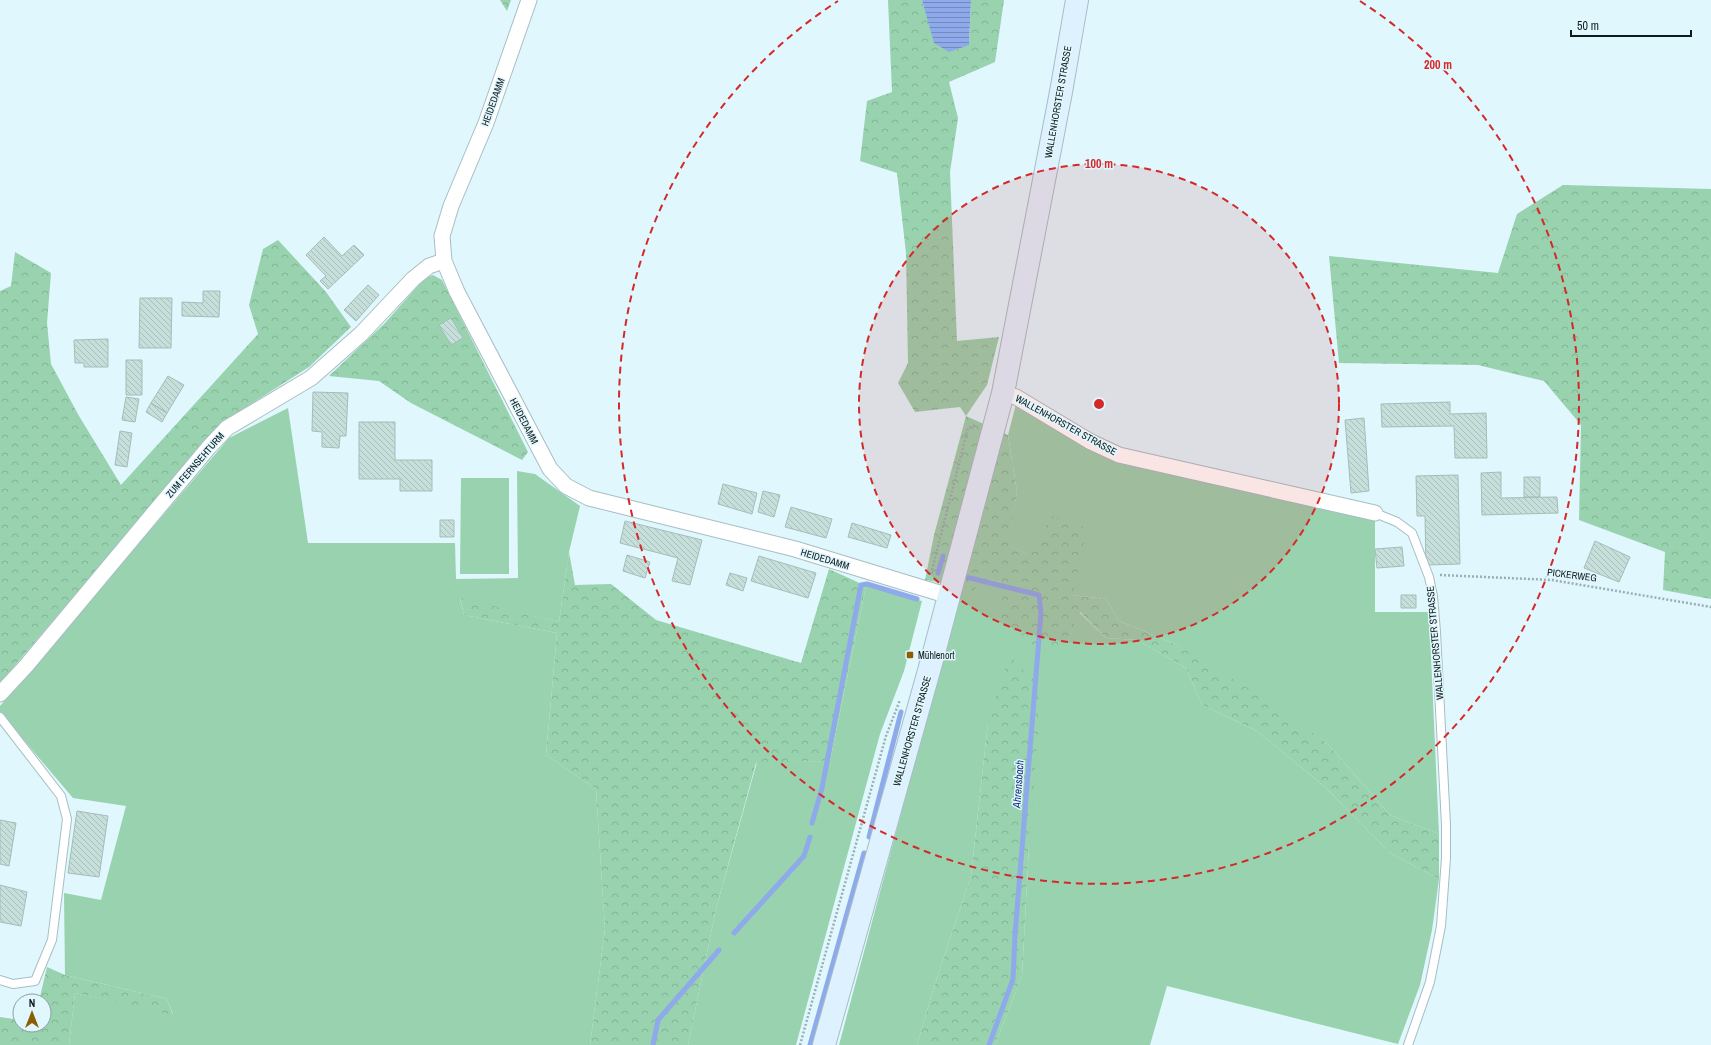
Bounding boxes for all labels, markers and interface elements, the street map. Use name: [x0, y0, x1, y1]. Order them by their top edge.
scale bar: [1571, 12, 1691, 38]
text: 50 m: [1577, 18, 1599, 34]
street label: WALLENHORSTER STRASSE: [1042, 45, 1074, 159]
text: 200 m: [1424, 57, 1452, 73]
street label: HEIDEDAMM: [478, 76, 508, 128]
text: 100 m: [1085, 156, 1113, 172]
street label: WALLENHORSTER STRASSE: [1013, 392, 1119, 458]
street label: HEIDEDAMM: [507, 396, 541, 446]
centre of rings: [1092, 397, 1106, 411]
street label: ZUM FERNSEHTURM: [163, 429, 227, 501]
street label: HEIDEDAMM: [799, 545, 851, 573]
street label: PICKERWEG: [1546, 566, 1598, 584]
street label: WALLENHORSTER STRASSE: [1424, 586, 1446, 700]
place label: Mühlenort: [918, 649, 955, 662]
marker: Mühlenort: [905, 650, 915, 660]
street label: WALLENHORSTER STRASSE: [890, 674, 934, 788]
water label: Ahrensbach: [1009, 760, 1027, 809]
north arrow: [12, 993, 52, 1033]
text: N: [29, 996, 35, 1010]

